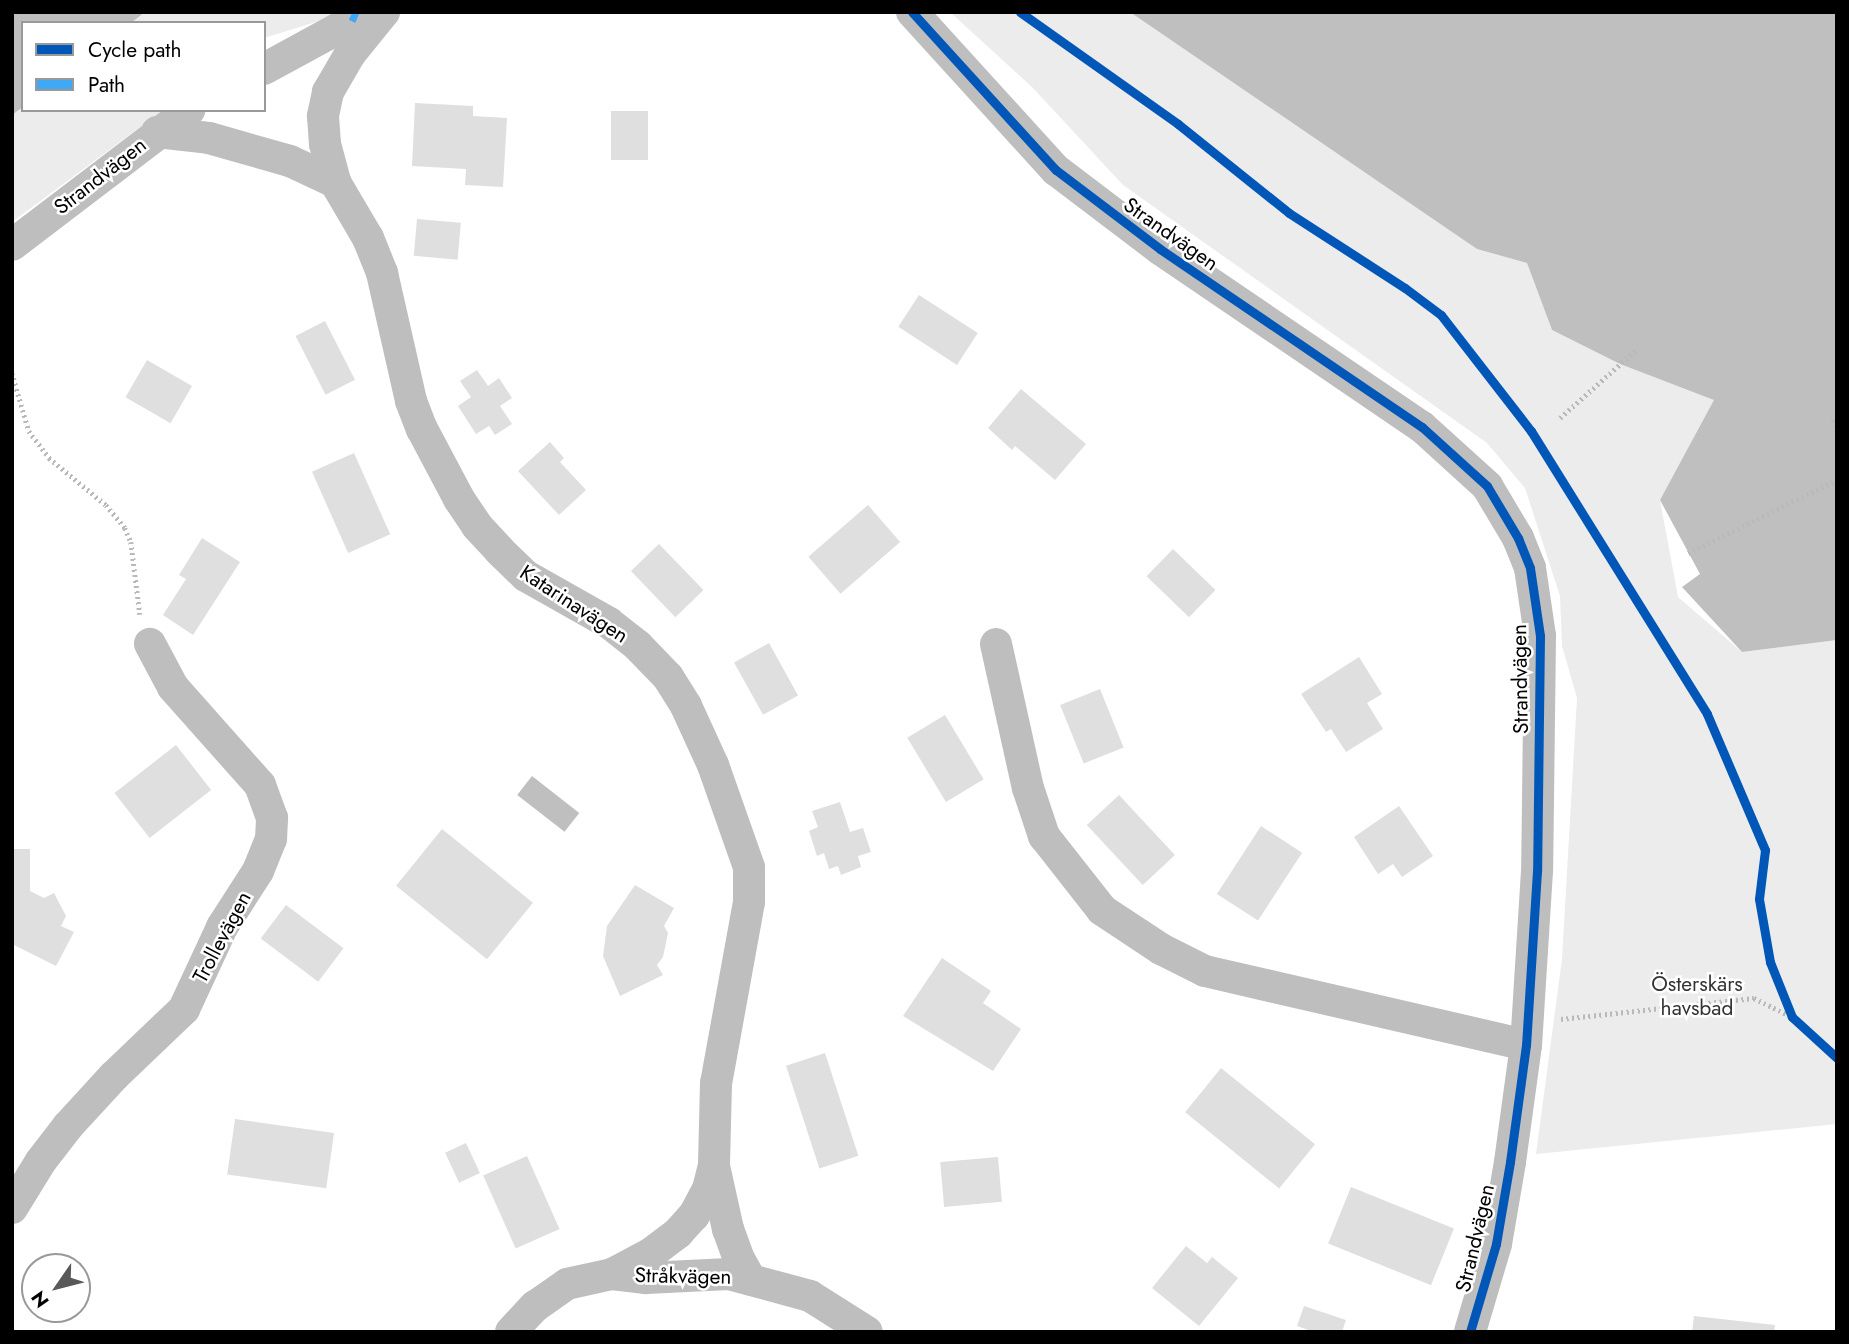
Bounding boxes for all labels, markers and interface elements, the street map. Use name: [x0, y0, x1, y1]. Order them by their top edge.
legend: [21, 21, 266, 112]
text: Cycle path: [88, 35, 181, 65]
text: Path: [88, 70, 125, 100]
street label: Strandvägen: [49, 132, 151, 220]
street label: Strandvägen: [1119, 192, 1223, 276]
street label: Katarinavägen: [515, 560, 633, 648]
street label: Strandvägen: [1506, 624, 1534, 734]
street label: Trollevägen: [187, 887, 257, 987]
park label: Österskärs havsbad: [1651, 971, 1743, 1021]
street label: Strandvägen: [1450, 1182, 1500, 1294]
north arrow: [21, 1253, 91, 1323]
street label: Stråkvägen: [634, 1263, 732, 1289]
text: N: [25, 1285, 55, 1313]

